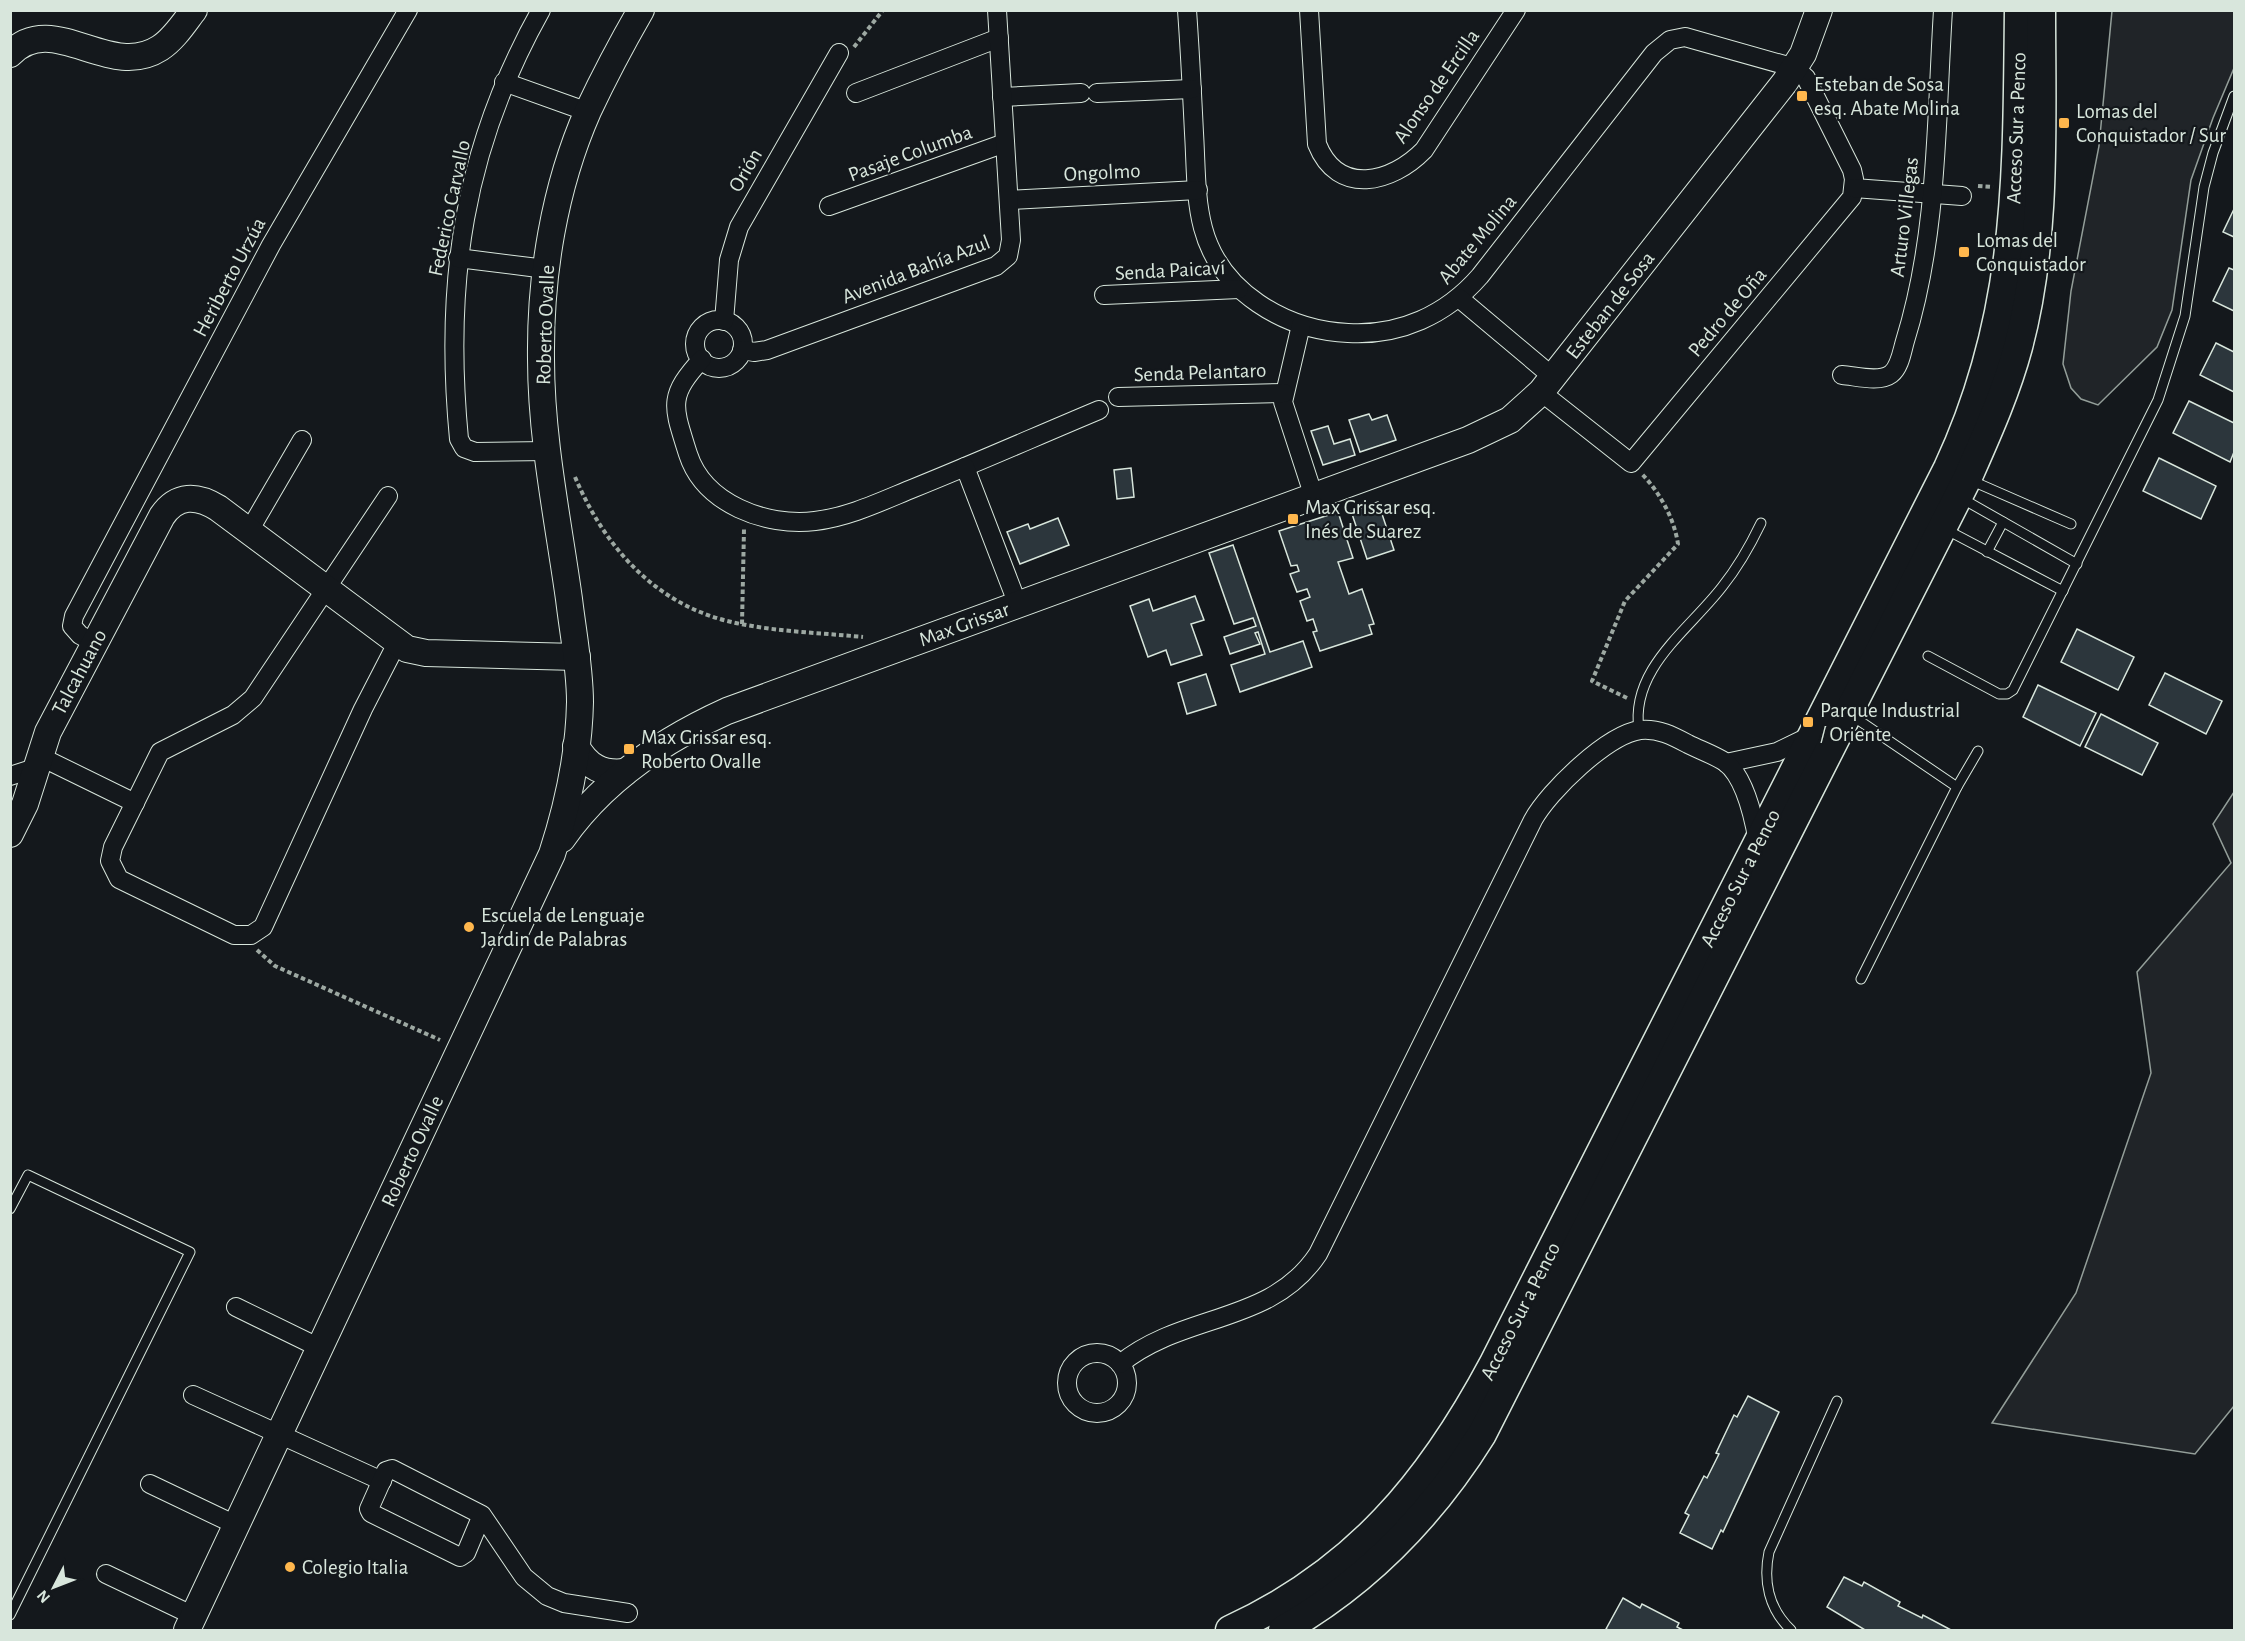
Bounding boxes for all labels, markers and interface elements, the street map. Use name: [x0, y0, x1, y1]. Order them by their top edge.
street label: Alonso de Ercilla: [1389, 25, 1484, 147]
street label: Acceso Sur a Penco: [2003, 52, 2030, 204]
place label: Esteban de Sosa esq. Abate Molina: [1814, 74, 1960, 119]
marker: Esteban de Sosa esq. Abate Molina: [1795, 89, 1809, 103]
place label: Lomas del Conquistador / Sur: [2076, 101, 2226, 146]
marker: Lomas del Conquistador / Sur: [2057, 116, 2071, 130]
street label: Pasaje Columba: [845, 121, 975, 186]
street label: Federico Carvallo: [425, 138, 474, 278]
street label: Orión: [725, 145, 766, 195]
street label: Arturo Villegas: [1887, 156, 1922, 278]
street label: Ongolmo: [1063, 160, 1141, 185]
street label: Abate Molina: [1434, 190, 1521, 288]
street label: Heriberto Urzúa: [189, 214, 270, 340]
place label: Lomas del Conquistador: [1976, 230, 2086, 275]
street label: Avenida Bahía Azul: [839, 232, 993, 307]
marker: Lomas del Conquistador: [1957, 245, 1971, 259]
street label: Esteban de Sosa: [1562, 247, 1659, 363]
street label: Senda Paicaví: [1114, 257, 1227, 284]
street label: Pedro de Oña: [1684, 264, 1771, 361]
street label: Roberto Ovalle: [533, 265, 558, 385]
street label: Senda Pelantaro: [1133, 360, 1267, 385]
place label: Max Grissar esq. Inés de Suarez: [1305, 497, 1436, 542]
marker: Max Grissar esq. Inés de Suarez: [1286, 512, 1300, 526]
street label: Max Grissar: [916, 598, 1012, 651]
street label: Talcahuano: [48, 626, 111, 719]
place label: Parque Industrial / Oriente: [1820, 700, 1960, 745]
marker: Parque Industrial / Oriente: [1801, 715, 1815, 729]
place label: Max Grissar esq. Roberto Ovalle: [641, 727, 772, 772]
marker: Max Grissar esq. Roberto Ovalle: [622, 742, 636, 756]
street label: Acceso Sur a Penco: [1697, 806, 1784, 951]
place label: Escuela de Lenguaje Jardin de Palabras: [481, 905, 645, 950]
marker: Escuela de Lenguaje Jardin de Palabras: [462, 920, 476, 934]
street label: Roberto Ovalle: [378, 1092, 447, 1210]
street label: Acceso Sur a Penco: [1477, 1239, 1564, 1384]
north arrow: [24, 1557, 84, 1617]
place label: Colegio Italia: [302, 1557, 409, 1578]
marker: Colegio Italia: [283, 1560, 297, 1574]
text: N: [34, 1587, 53, 1606]

